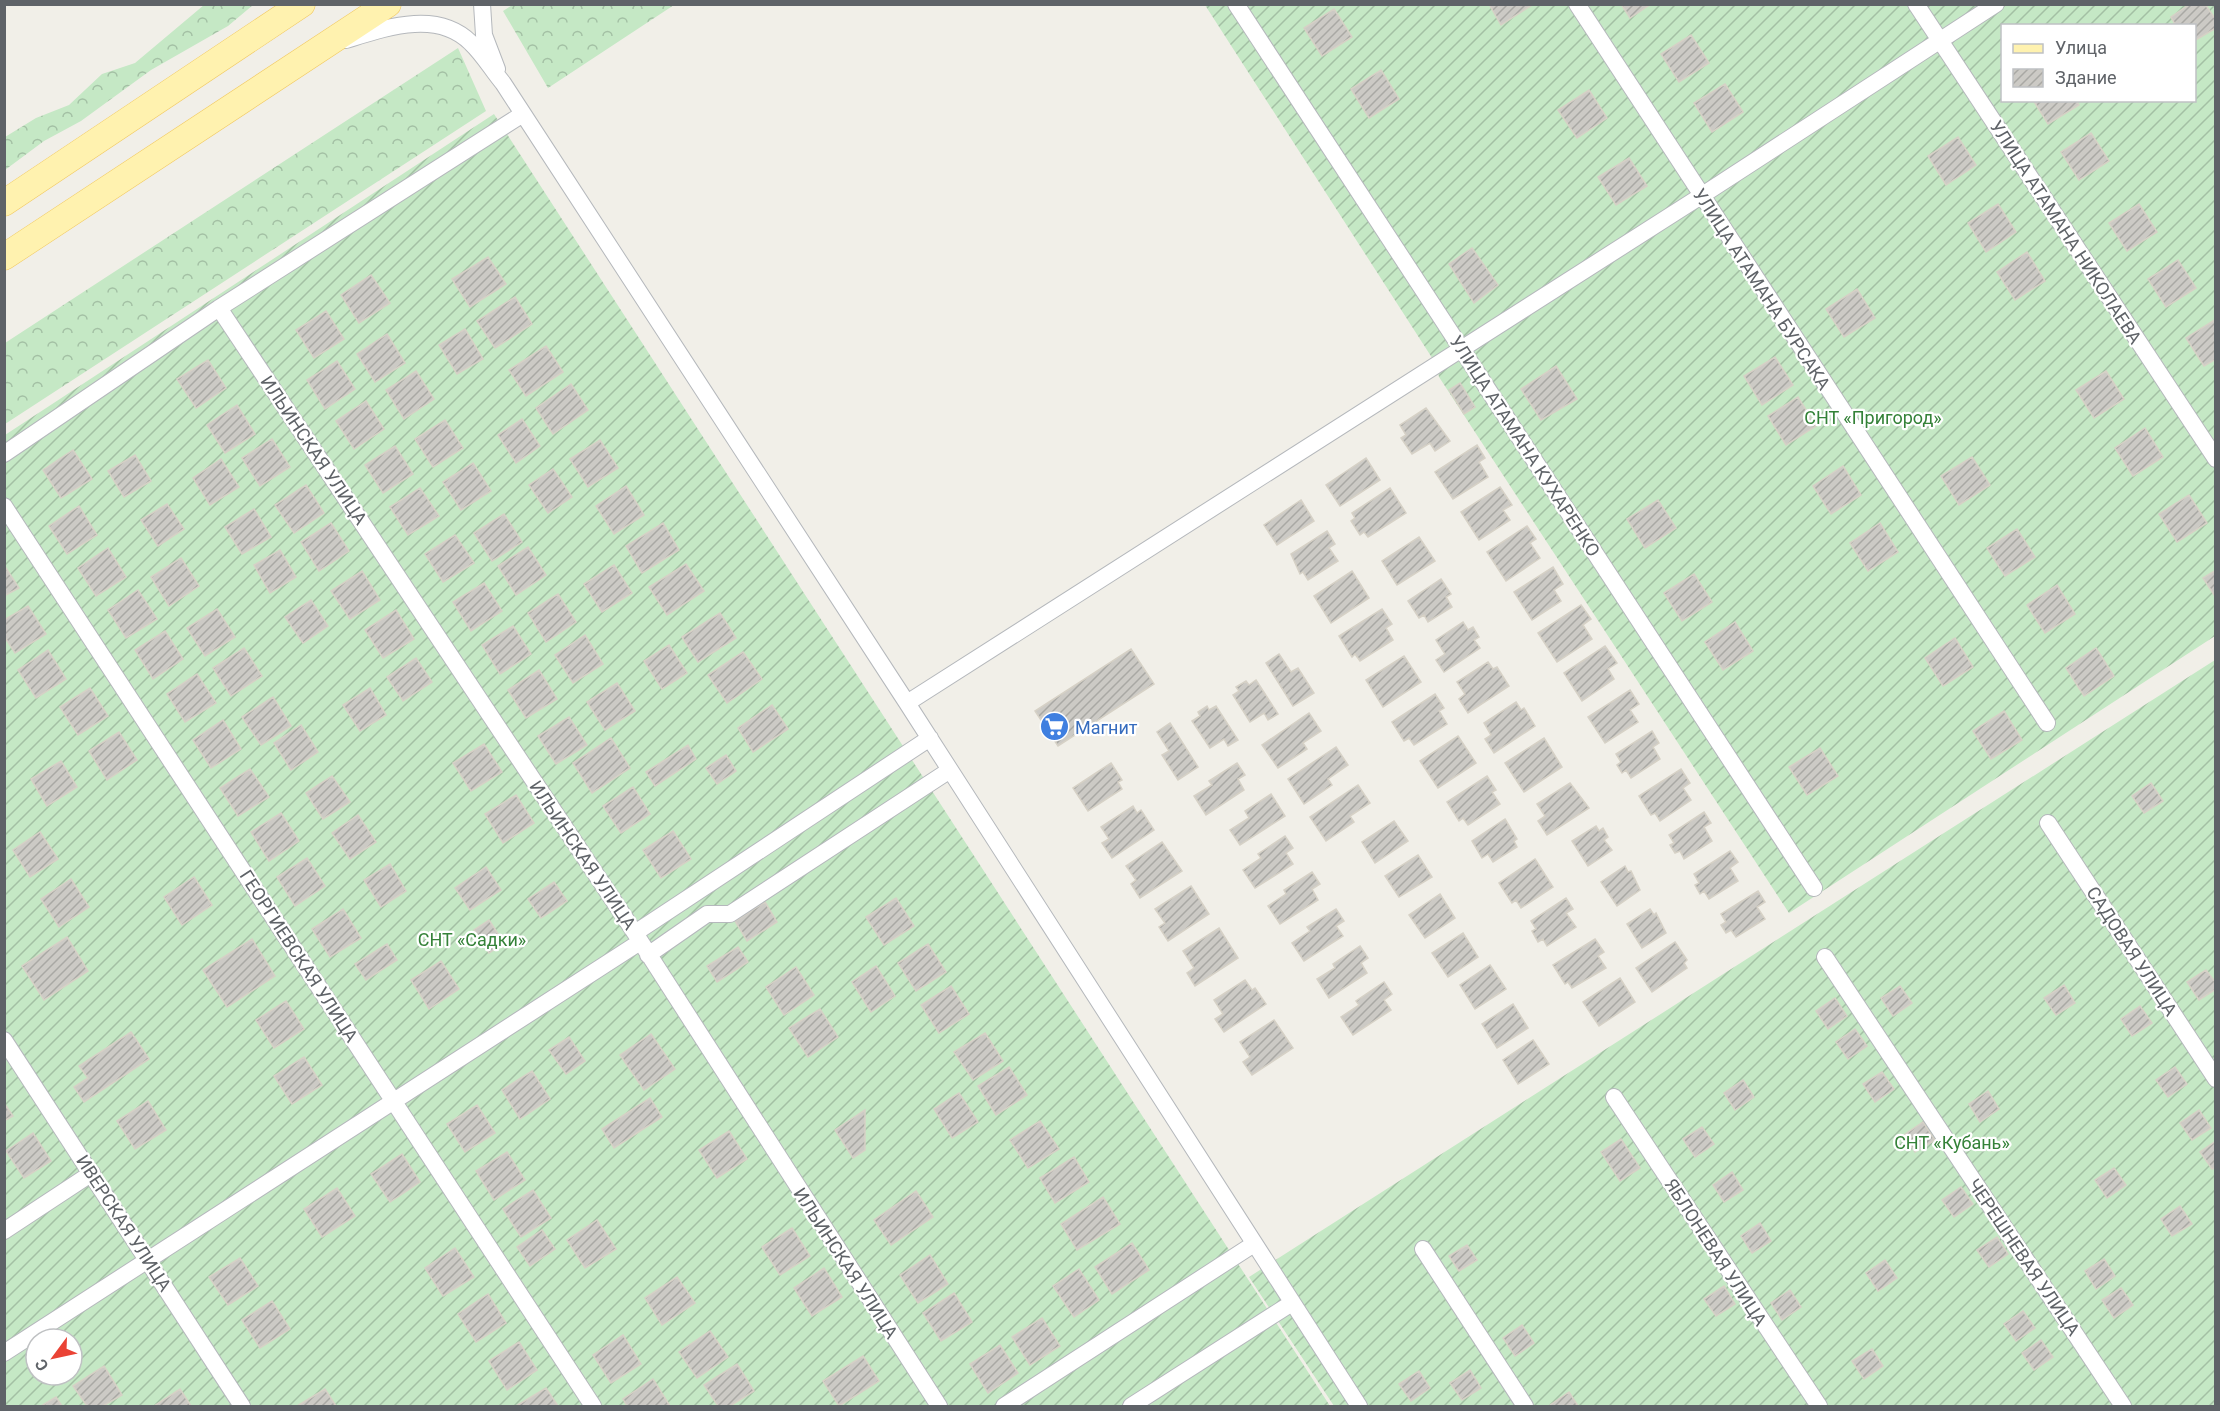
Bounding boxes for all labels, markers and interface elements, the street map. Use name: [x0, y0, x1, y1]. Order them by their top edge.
legend: [2001, 24, 2196, 102]
text: Улица: [2055, 37, 2107, 58]
text: Здание: [2055, 67, 2117, 88]
street label: УЛИЦА АТАМАНА НИКОЛАЕВА: [1986, 116, 2146, 348]
street label: УЛИЦА АТАМАНА БУРСАКА: [1689, 184, 1835, 394]
street label: УЛИЦА АТАМАНА КУХАРЕНКО: [1446, 332, 1604, 560]
street label: ИЛЬИНСКАЯ УЛИЦА: [256, 372, 372, 529]
park label: СНТ «Пригород»: [1804, 407, 1942, 428]
supermarket icon: Магнит: [1038, 711, 1070, 743]
place label: Магнит: [1075, 717, 1138, 738]
street label: ИЛЬИНСКАЯ УЛИЦА: [525, 777, 641, 934]
street label: ГЕОРГИЕВСКАЯ УЛИЦА: [236, 866, 363, 1046]
street label: САДОВАЯ УЛИЦА: [2082, 882, 2182, 1020]
park label: СНТ «Садки»: [418, 929, 526, 950]
park label: СНТ «Кубань»: [1894, 1132, 2010, 1153]
street label: ИВЕРСКАЯ УЛИЦА: [72, 1151, 176, 1295]
street label: ЯБЛОНЕВАЯ УЛИЦА: [1661, 1174, 1772, 1330]
street label: ЧЕРЕШНЕВАЯ УЛИЦА: [1964, 1175, 2084, 1340]
street label: ИЛЬИНСКАЯ УЛИЦА: [789, 1184, 903, 1342]
north arrow: [24, 1327, 84, 1387]
text: С: [31, 1355, 53, 1374]

